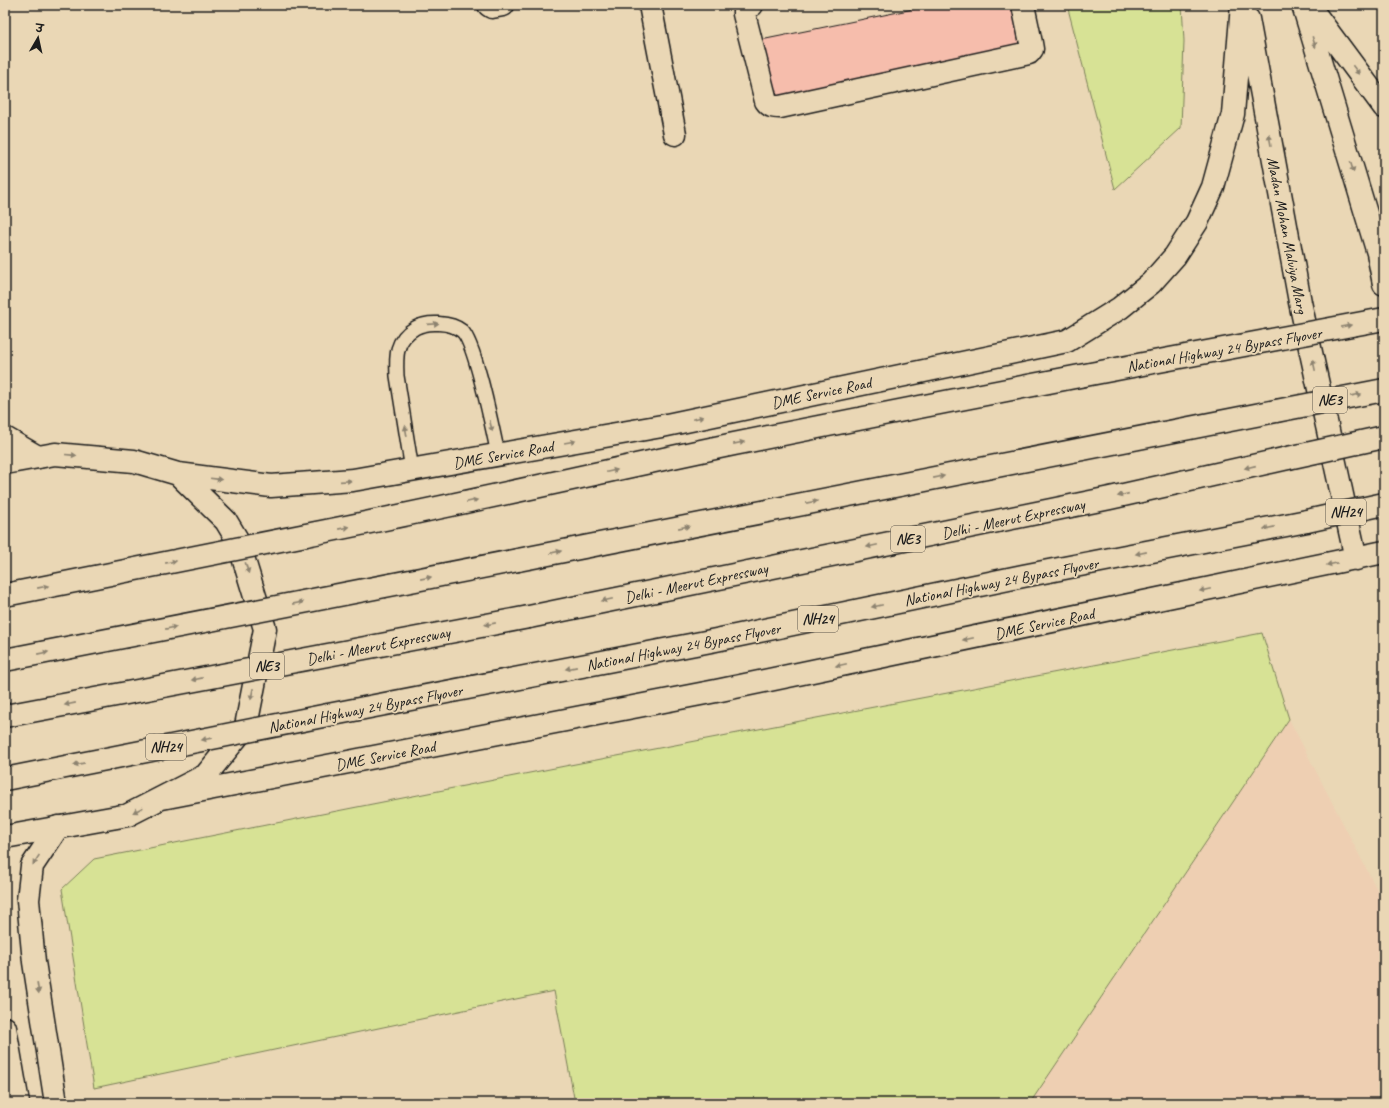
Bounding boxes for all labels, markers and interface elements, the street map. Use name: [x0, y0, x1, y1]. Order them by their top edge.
north arrow: [18, 18, 58, 58]
text: उ: [34, 20, 46, 36]
one-way arrow: [1311, 37, 1317, 49]
one-way arrow: [1352, 65, 1360, 75]
one-way arrow: [1267, 134, 1273, 146]
street label: Madan Mohan Malviya Marg: [1262, 155, 1312, 317]
one-way arrow: [1349, 161, 1355, 173]
one-way arrow: [427, 321, 439, 328]
street label: National Highway 24 Bypass Flyover: [1125, 323, 1324, 377]
one-way arrow: [1340, 323, 1352, 329]
one-way arrow: [1310, 359, 1316, 371]
street label: DME Service Road: [770, 372, 875, 413]
road number: NE3: [1313, 387, 1347, 413]
one-way arrow: [1349, 392, 1362, 398]
one-way arrow: [692, 415, 704, 421]
one-way arrow: [489, 420, 495, 432]
one-way arrow: [402, 425, 408, 438]
street label: DME Service Road: [452, 436, 557, 474]
one-way arrow: [564, 438, 576, 444]
one-way arrow: [733, 440, 745, 446]
one-way arrow: [65, 452, 77, 459]
one-way arrow: [1243, 464, 1256, 470]
one-way arrow: [606, 467, 618, 473]
one-way arrow: [933, 474, 945, 480]
one-way arrow: [210, 476, 222, 482]
one-way arrow: [340, 477, 352, 484]
one-way arrow: [1117, 492, 1129, 498]
street label: Delhi - Meerut Expressway: [940, 494, 1088, 544]
one-way arrow: [465, 498, 478, 504]
one-way arrow: [805, 499, 818, 505]
road number: NH24: [1326, 499, 1366, 525]
one-way arrow: [338, 524, 350, 530]
one-way arrow: [678, 524, 690, 530]
road number: NE3: [891, 526, 925, 552]
one-way arrow: [1263, 526, 1275, 532]
one-way arrow: [866, 544, 878, 550]
one-way arrow: [550, 549, 563, 555]
one-way arrow: [1135, 550, 1148, 556]
street label: National Highway 24 Bypass Flyover: [902, 553, 1101, 611]
one-way arrow: [165, 558, 177, 564]
street label: Delhi - Meerut Expressway: [623, 558, 771, 608]
one-way arrow: [1326, 561, 1338, 567]
one-way arrow: [244, 562, 250, 574]
one-way arrow: [420, 574, 432, 580]
one-way arrow: [37, 584, 49, 590]
one-way arrow: [1199, 587, 1211, 593]
one-way arrow: [601, 598, 614, 604]
one-way arrow: [292, 599, 305, 605]
street label: DME Service Road: [993, 603, 1098, 644]
one-way arrow: [871, 604, 883, 610]
road number: NH24: [798, 606, 838, 632]
street label: National Highway 24 Bypass Flyover: [584, 618, 783, 676]
one-way arrow: [484, 621, 496, 627]
street label: Delhi - Meerut Expressway: [305, 622, 453, 670]
one-way arrow: [165, 624, 177, 630]
one-way arrow: [962, 636, 974, 642]
one-way arrow: [37, 649, 49, 655]
road number: NE3: [250, 653, 284, 679]
one-way arrow: [834, 663, 847, 669]
one-way arrow: [565, 666, 577, 672]
one-way arrow: [191, 677, 204, 683]
street label: National Highway 24 Bypass Flyover: [266, 680, 465, 738]
one-way arrow: [249, 688, 255, 700]
one-way arrow: [64, 701, 76, 707]
road number: NH24: [146, 734, 186, 760]
one-way arrow: [201, 736, 213, 742]
street label: DME Service Road: [334, 736, 439, 775]
one-way arrow: [73, 762, 86, 768]
one-way arrow: [132, 807, 144, 813]
one-way arrow: [32, 854, 40, 865]
one-way arrow: [35, 982, 41, 994]

